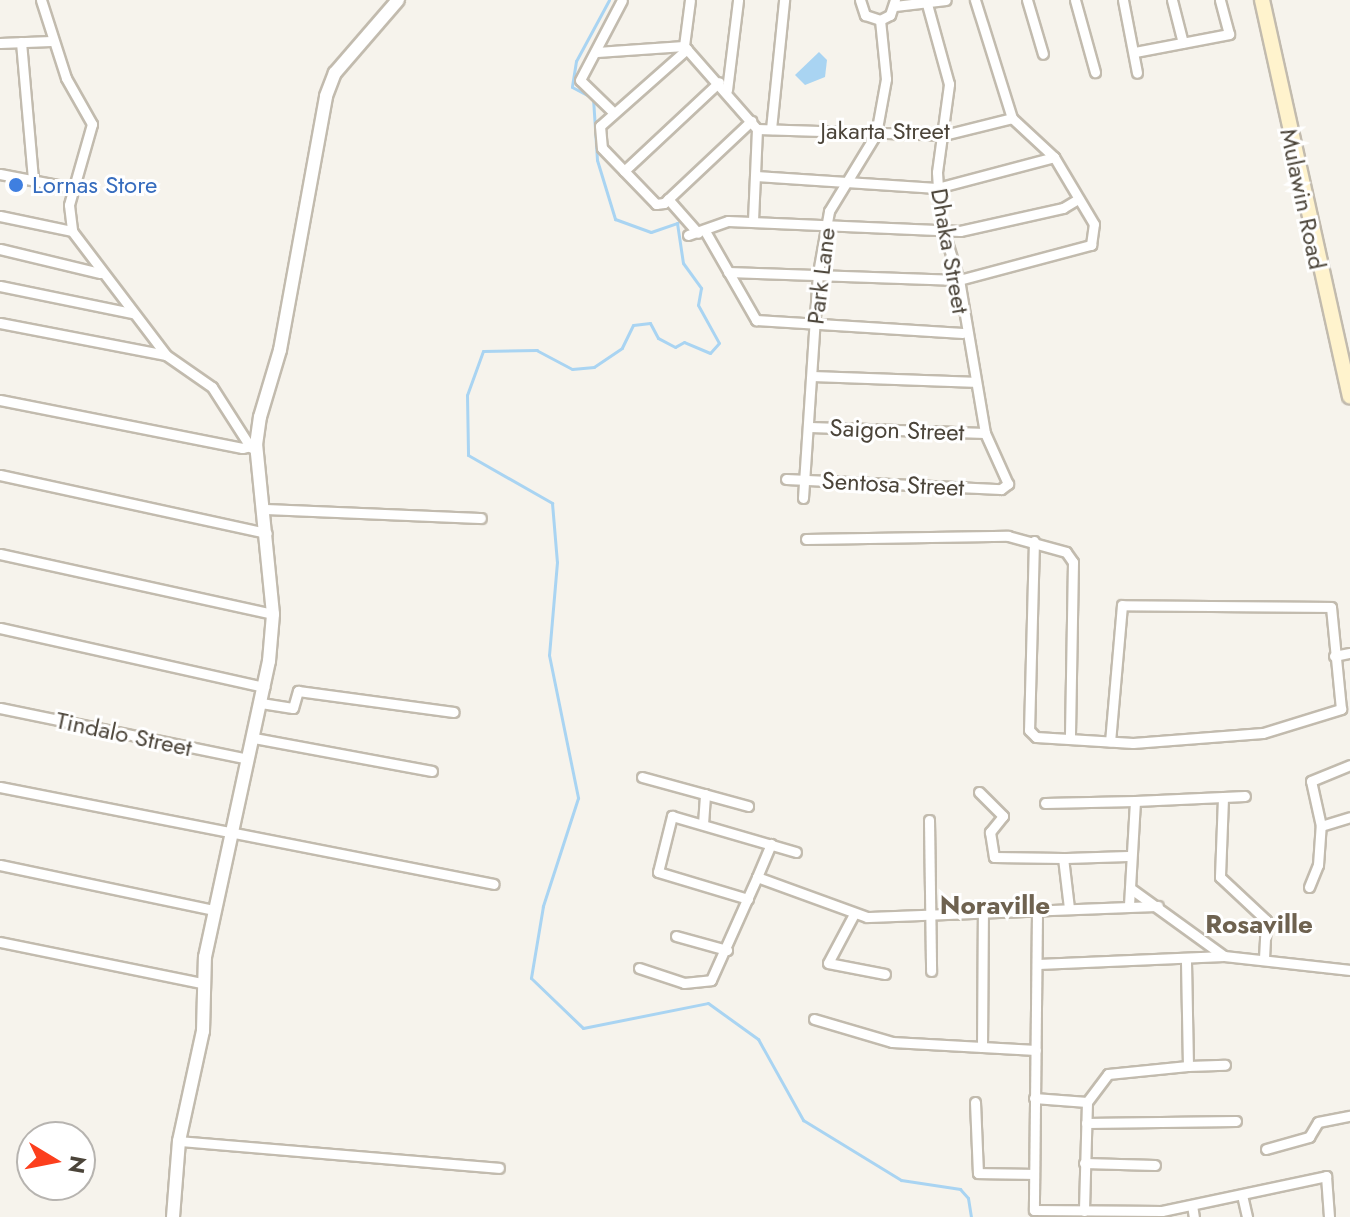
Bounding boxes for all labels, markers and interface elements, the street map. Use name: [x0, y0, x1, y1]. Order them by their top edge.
street label: Jakarta Street: [820, 117, 950, 145]
street label: Mulawin Road: [1274, 126, 1332, 272]
place label: Lornas Store: [32, 171, 157, 199]
marker: Lornas Store: [7, 176, 25, 194]
street label: Dhaka Street: [925, 186, 975, 316]
street label: Park Lane: [801, 226, 841, 326]
street label: Saigon Street: [829, 413, 965, 447]
street label: Sentosa Street: [821, 466, 965, 502]
street label: Tindalo Street: [53, 706, 195, 762]
district label: Noraville: [940, 890, 1050, 922]
district label: Rosaville: [1205, 909, 1313, 941]
north arrow: [16, 1121, 96, 1201]
text: N: [60, 1153, 95, 1176]

